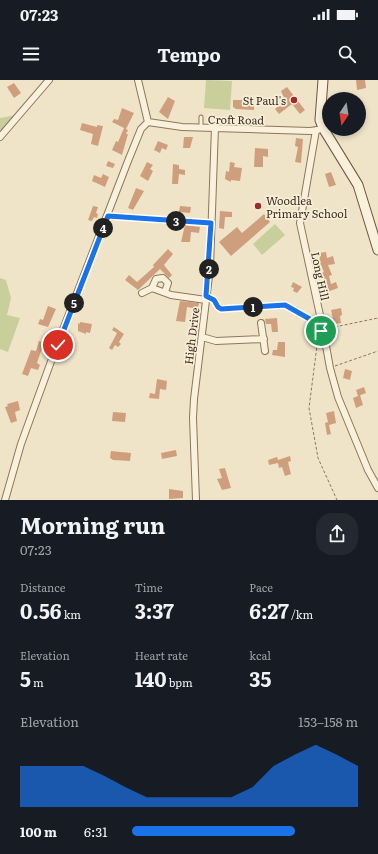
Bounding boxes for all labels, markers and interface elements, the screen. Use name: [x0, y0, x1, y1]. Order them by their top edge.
text: 07:23: [20, 3, 58, 26]
text: Tempo: [157, 41, 221, 68]
icon: menu: [20, 43, 42, 65]
icon: search: [336, 43, 358, 65]
place label: St Paul's: [243, 92, 286, 108]
north arrow: [322, 92, 366, 136]
map controls: [322, 92, 366, 136]
marker: St Paul's: [289, 95, 299, 105]
street label: Croft Road: [208, 111, 265, 127]
place label: Woodlea Primary School: [266, 192, 348, 221]
marker: Woodlea Primary School: [253, 201, 263, 211]
pin: 3: [166, 211, 186, 231]
text: 3: [173, 213, 179, 229]
pin: 4: [93, 218, 113, 238]
text: 4: [100, 220, 106, 236]
street label: Long Hill: [308, 250, 334, 302]
pin: 2: [199, 259, 219, 279]
text: 2: [206, 261, 212, 277]
pin: 5: [64, 293, 84, 313]
text: 5: [71, 295, 77, 311]
pin: 1: [243, 297, 263, 317]
text: 1: [251, 299, 255, 315]
street label: High Drive: [180, 306, 202, 365]
pin: [304, 314, 338, 348]
icon: arrive: [310, 320, 332, 342]
pin: [41, 328, 75, 362]
icon: check: [47, 334, 69, 356]
text: Morning run: [20, 508, 165, 541]
button: share: [316, 513, 358, 555]
text: 07:23: [20, 540, 52, 559]
text: Distance: [20, 579, 65, 595]
text: Time: [135, 579, 163, 595]
text: Pace: [249, 579, 273, 595]
text: 0.56: [20, 595, 61, 625]
text: 3:37: [135, 595, 174, 625]
text: 6:27: [249, 595, 289, 625]
text: km: [61, 606, 81, 622]
text: /km: [289, 606, 313, 622]
text: Elevation: [20, 647, 70, 663]
text: Heart rate: [135, 647, 188, 663]
text: kcal: [249, 647, 271, 663]
text: 5: [20, 663, 31, 693]
text: 140: [135, 663, 167, 693]
text: 35: [249, 663, 271, 693]
text: m: [31, 674, 44, 690]
text: bpm: [167, 674, 193, 690]
text: Elevation: [20, 712, 79, 731]
text: 153–158 m: [298, 712, 358, 731]
text: 100 m: [20, 822, 57, 841]
text: 6:31: [84, 822, 108, 841]

